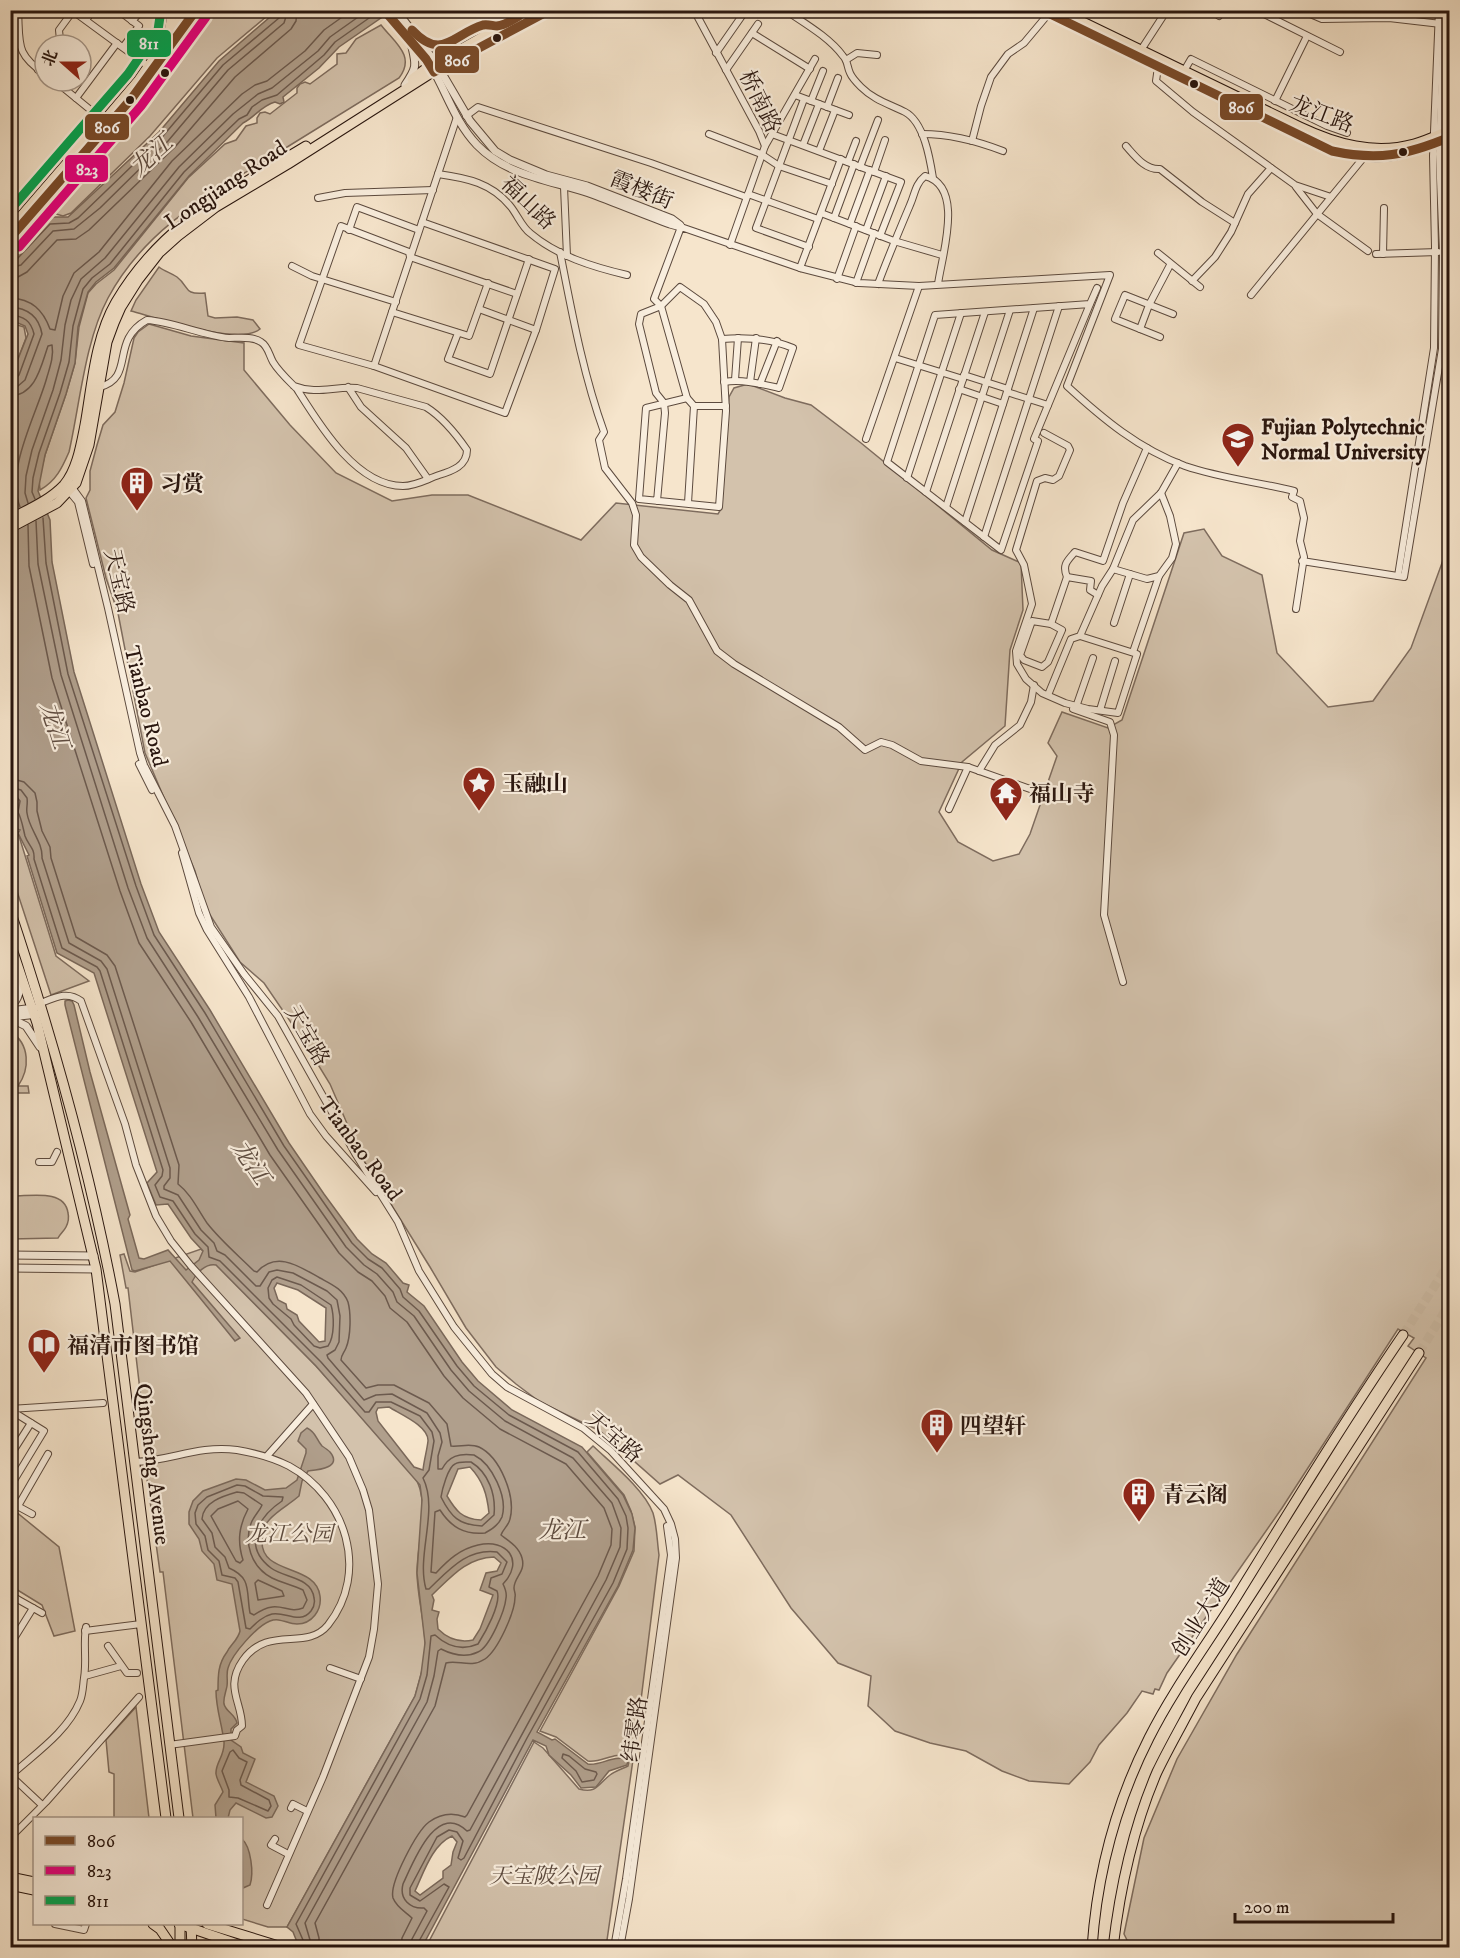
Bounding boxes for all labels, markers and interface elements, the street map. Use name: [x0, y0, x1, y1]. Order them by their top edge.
line badge: 811: [126, 29, 172, 58]
unlabelled marker: [491, 32, 503, 44]
north arrow: [33, 33, 93, 93]
text: 811: [139, 34, 159, 54]
line badge: 806: [434, 45, 480, 74]
text: 北: [38, 47, 62, 69]
text: 806: [445, 51, 471, 71]
street label: 桥南路: [733, 66, 786, 137]
unlabelled marker: [159, 67, 171, 79]
unlabelled marker: [1188, 78, 1200, 90]
street label: 龙江路: [1286, 90, 1357, 139]
line badge: 806: [1219, 93, 1264, 121]
unlabelled marker: [124, 94, 136, 106]
text: 806: [1229, 98, 1255, 118]
line badge: 806: [84, 113, 130, 141]
text: 806: [95, 118, 121, 138]
water label: 龙江: [124, 127, 182, 183]
street label: Longjiang Road: [160, 134, 292, 236]
unlabelled marker: [1397, 146, 1409, 158]
line badge: 823: [64, 154, 109, 183]
text: 823: [76, 160, 98, 180]
street label: 霞楼街: [606, 166, 677, 215]
street label: 福山路: [495, 170, 561, 236]
place label: Fujian Polytechnic Normal University: [1261, 414, 1426, 466]
school or university icon: Fujian Polytechnic Normal University: [1220, 421, 1256, 468]
building icon: 习赏: [119, 465, 155, 512]
place label: 习赏: [160, 471, 204, 498]
street label: 天宝路: [98, 546, 139, 617]
street label: Tianbao Road: [117, 643, 174, 770]
water label: 龙江: [32, 698, 77, 756]
place icon: 玉融山: [461, 765, 497, 812]
place label: 玉融山: [502, 771, 568, 798]
temple icon: 福山寺: [988, 775, 1024, 822]
place label: 福山寺: [1029, 781, 1095, 808]
street label: 天宝路: [279, 1000, 335, 1071]
street label: Tianbao Road: [312, 1091, 408, 1206]
water label: 龙江: [224, 1134, 278, 1193]
library icon: 福清市图书馆: [26, 1327, 62, 1374]
place label: 福清市图书馆: [67, 1333, 199, 1360]
street label: Qingsheng Avenue: [129, 1382, 176, 1546]
street label: 天宝路: [580, 1405, 648, 1469]
building icon: 四望轩: [919, 1407, 955, 1454]
place label: 四望轩: [960, 1413, 1026, 1440]
building icon: 青云阁: [1121, 1476, 1157, 1523]
place label: 青云阁: [1162, 1482, 1228, 1509]
water label: 龙江: [538, 1516, 589, 1546]
park label: 龙江公园: [245, 1521, 336, 1548]
street label: 创业大道: [1167, 1573, 1236, 1662]
street label: 纬零路: [618, 1695, 653, 1764]
legend: [33, 1817, 243, 1925]
text: 806: [87, 1831, 116, 1853]
text: 823: [87, 1861, 112, 1883]
park label: 天宝陂公园: [489, 1863, 602, 1890]
scale bar: [1235, 1886, 1392, 1924]
text: 811: [87, 1891, 109, 1913]
text: 200 m: [1244, 1897, 1290, 1919]

